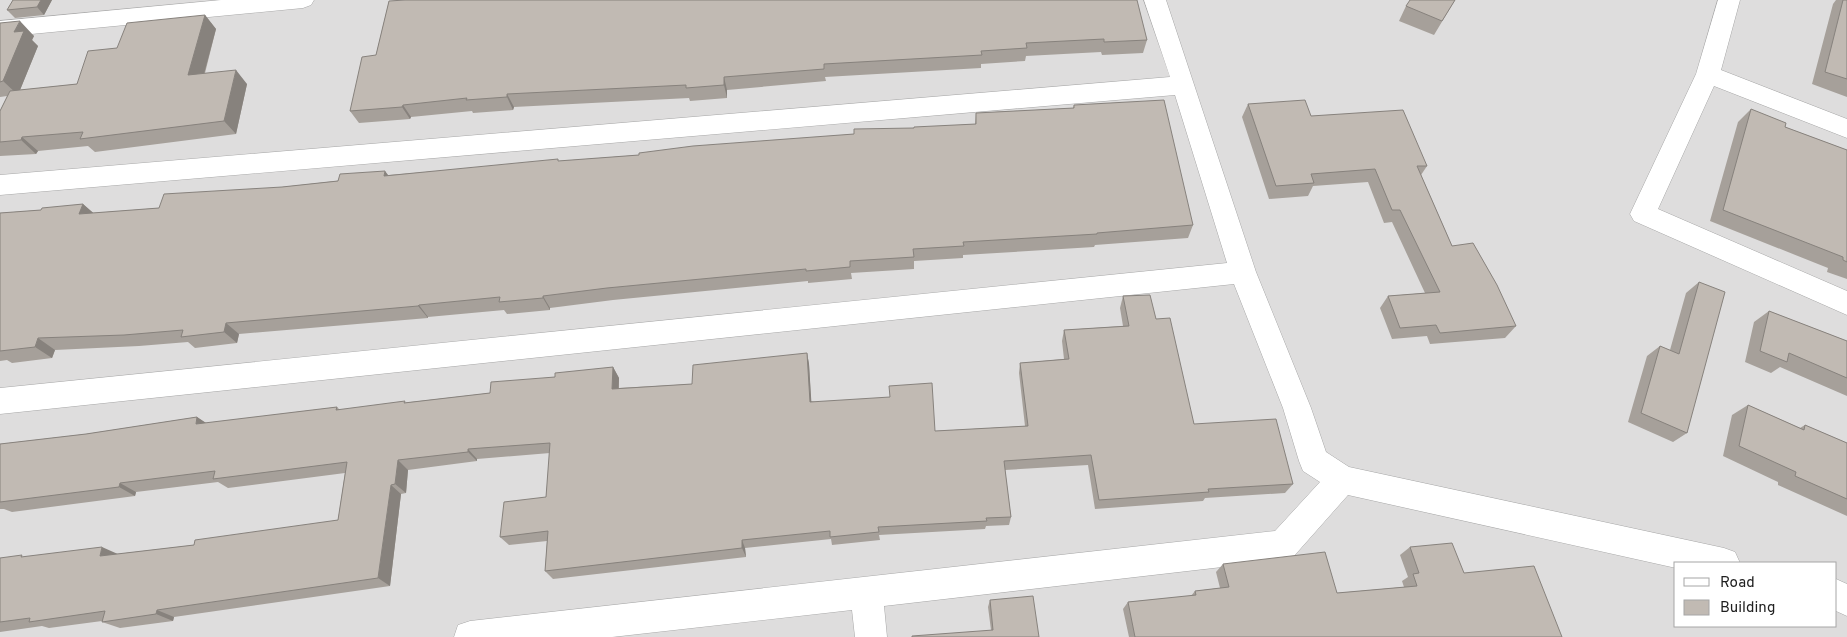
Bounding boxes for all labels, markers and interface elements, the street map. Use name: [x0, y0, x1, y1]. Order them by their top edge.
legend: [1674, 562, 1837, 627]
text: Road: [1720, 574, 1755, 593]
text: Building: [1720, 599, 1775, 618]

